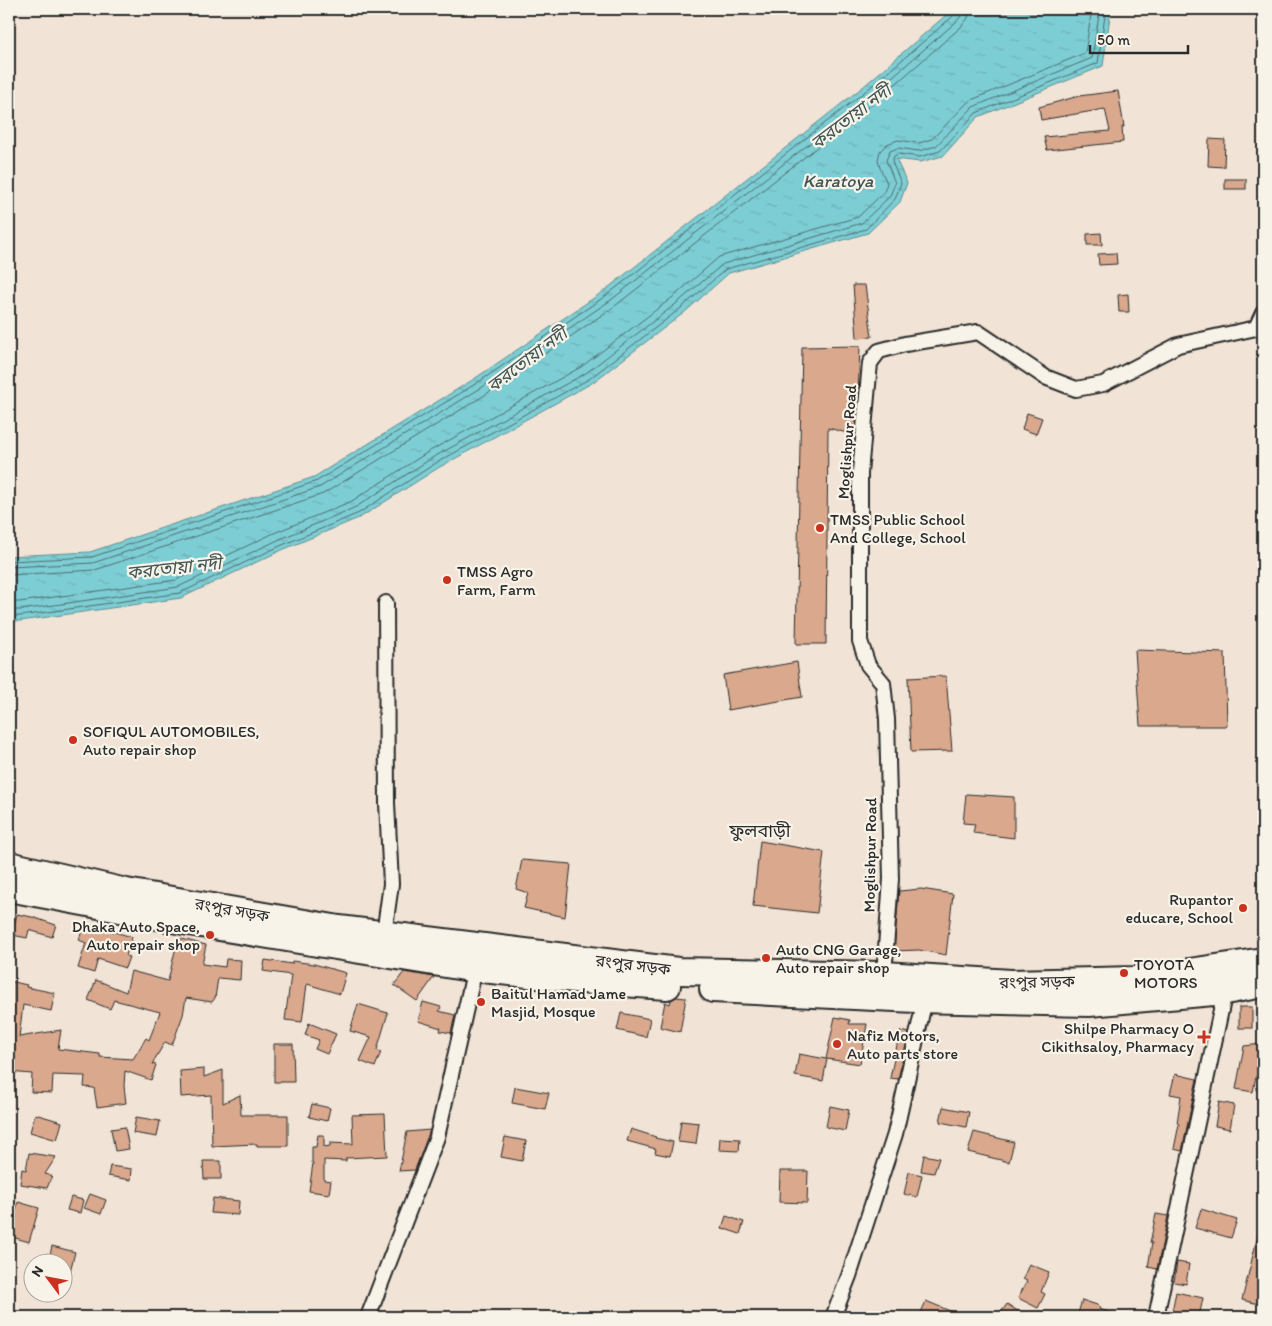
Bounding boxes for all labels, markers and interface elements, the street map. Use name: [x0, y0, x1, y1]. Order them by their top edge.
scale bar: [1090, 22, 1187, 54]
text: 50 m: [1097, 31, 1130, 49]
water label: করতোয়া নদী: [806, 78, 898, 154]
water label: Karatoya: [803, 170, 874, 192]
water label: করতোয়া নদী: [482, 321, 574, 397]
street label: Moglishpur Road: [834, 384, 860, 500]
place label: TMSS Public School And College, School: [830, 510, 966, 547]
marker: TMSS Public School And College, School: [814, 522, 826, 534]
water label: করতোয়া নদী: [126, 552, 226, 584]
place label: TMSS Agro Farm, Farm: [457, 562, 536, 599]
marker: TMSS Agro Farm, Farm: [441, 574, 453, 586]
place label: SOFIQUL AUTOMOBILES, Auto repair shop: [83, 722, 260, 759]
marker: SOFIQUL AUTOMOBILES, Auto repair shop: [67, 734, 79, 746]
street label: Moglishpur Road: [860, 797, 881, 912]
district label: ফুলবাড়ী: [728, 820, 791, 842]
place label: Rupantor educare, School: [1125, 890, 1234, 927]
street label: রংপুর সড়ক: [192, 894, 272, 926]
marker: Rupantor educare, School: [1237, 902, 1249, 914]
place label: Dhaka Auto Space, Auto repair shop: [72, 917, 200, 954]
marker: Dhaka Auto Space, Auto repair shop: [204, 929, 216, 941]
place label: Auto CNG Garage, Auto repair shop: [776, 940, 902, 977]
street label: রংপুর সড়ক: [593, 951, 673, 979]
marker: Auto CNG Garage, Auto repair shop: [760, 952, 772, 964]
place label: TOYOTA MOTORS: [1134, 955, 1198, 992]
marker: TOYOTA MOTORS: [1118, 967, 1130, 979]
street label: রংপুর সড়ক: [998, 972, 1076, 992]
place label: Baitul Hamad Jame Masjid, Mosque: [491, 984, 626, 1021]
marker: Baitul Hamad Jame Masjid, Mosque: [475, 996, 487, 1008]
place label: Shilpe Pharmacy O Cikithsaloy, Pharmacy: [1041, 1019, 1194, 1056]
place label: Nafiz Motors, Auto parts store: [847, 1026, 958, 1063]
marker: Shilpe Pharmacy O Cikithsaloy, Pharmacy: [1198, 1031, 1210, 1043]
marker: Nafiz Motors, Auto parts store: [831, 1038, 843, 1050]
north arrow: [22, 1254, 72, 1304]
text: N: [28, 1263, 47, 1280]

